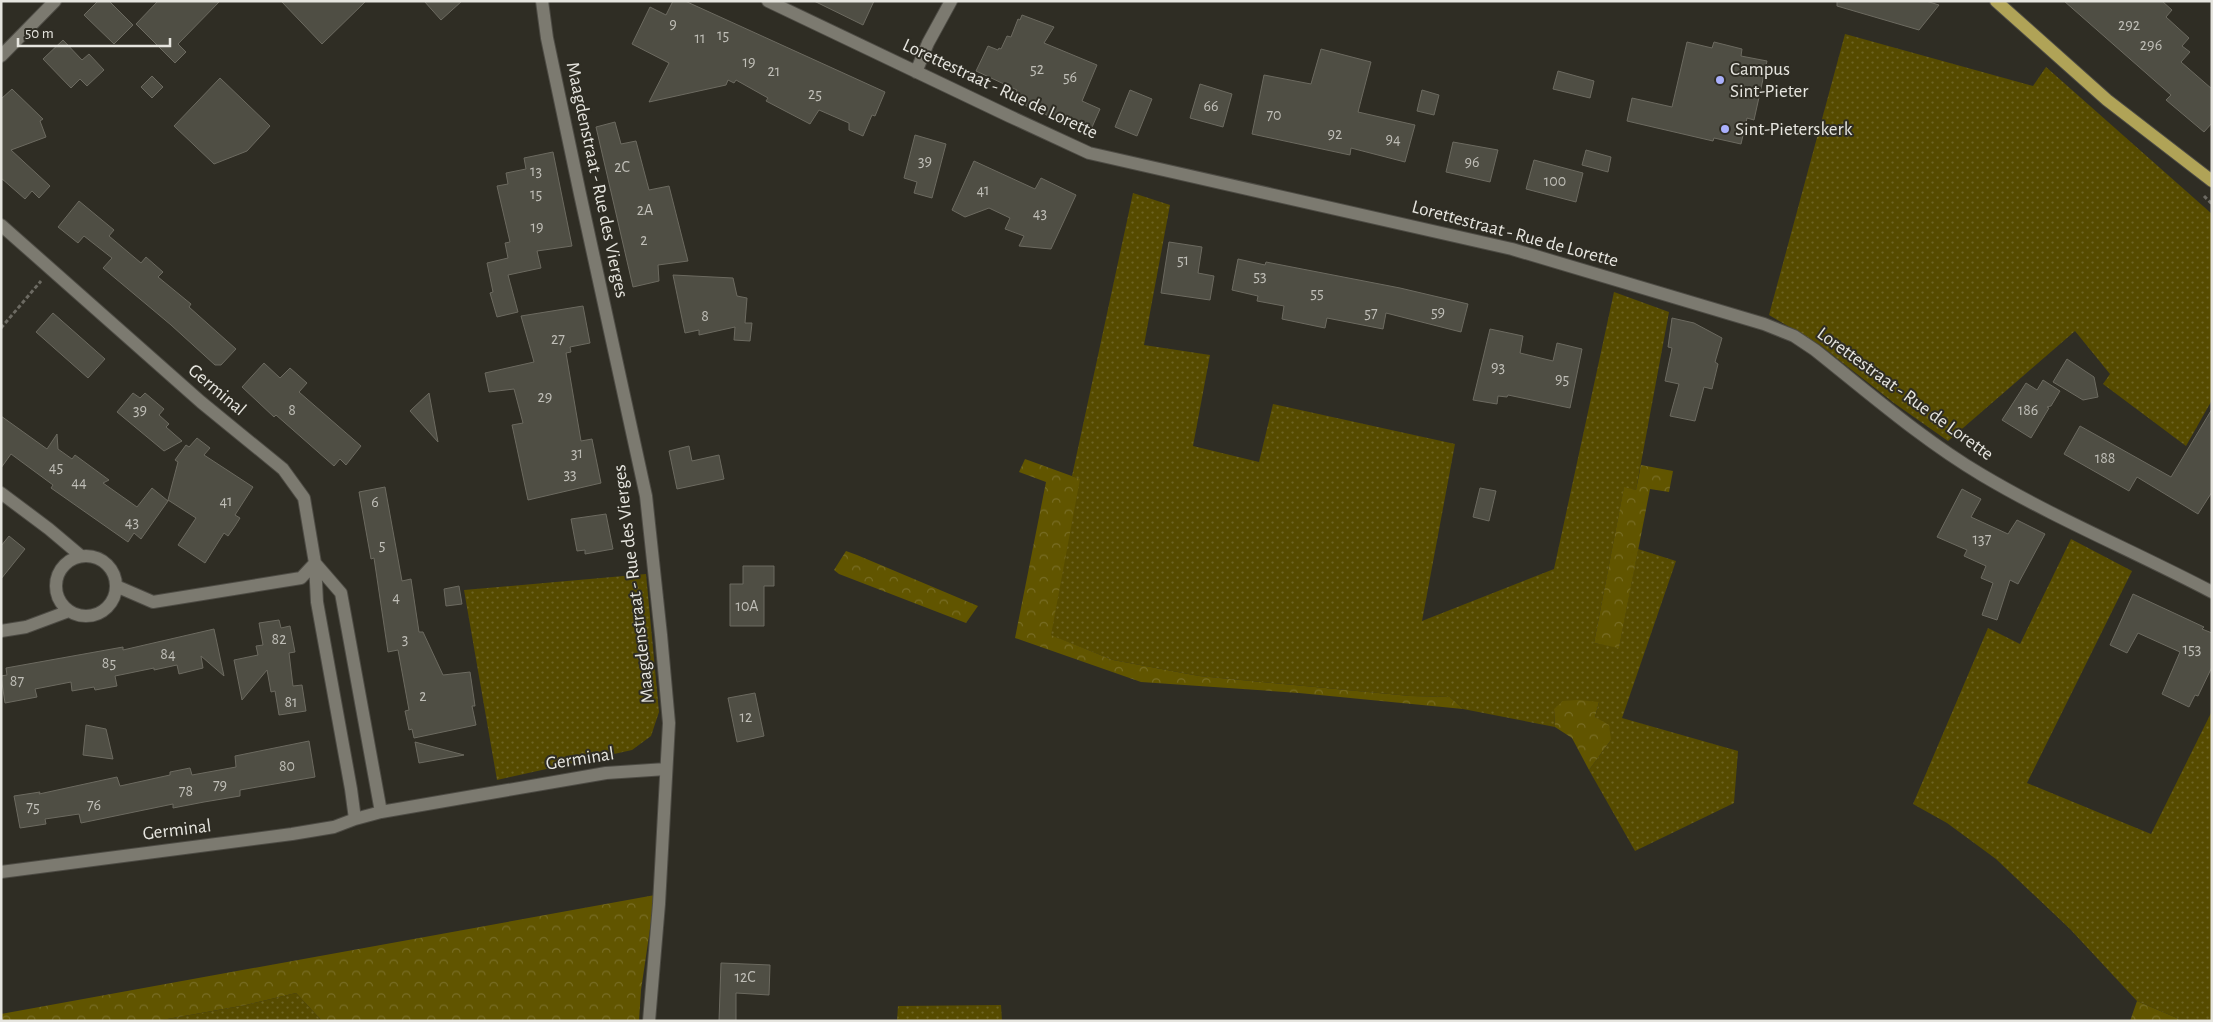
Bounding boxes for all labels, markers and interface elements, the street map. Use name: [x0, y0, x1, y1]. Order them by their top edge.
scale bar: [18, 15, 170, 47]
house number: 9: [669, 16, 677, 32]
house number: 292: [2118, 17, 2140, 33]
text: 50 m: [25, 26, 54, 41]
house number: 15: [717, 27, 729, 43]
house number: 11: [694, 30, 706, 46]
street label: Lorettestraat - Rue de Lorette: [900, 35, 1100, 143]
house number: 296: [2140, 37, 2162, 53]
house number: 19: [742, 54, 756, 70]
street label: Maagdenstraat - Rue des Vierges: [563, 60, 631, 300]
place label: Campus Sint-Pieter: [1730, 60, 1808, 101]
house number: 52: [1030, 61, 1044, 77]
house number: 21: [768, 63, 780, 79]
house number: 56: [1063, 69, 1077, 85]
marker: Campus Sint-Pieter: [1714, 74, 1726, 86]
house number: 25: [808, 86, 822, 102]
house number: 66: [1203, 98, 1219, 114]
house number: 70: [1266, 107, 1282, 123]
place label: Sint-Pieterskerk: [1735, 120, 1853, 139]
marker: Sint-Pieterskerk: [1719, 123, 1731, 135]
house number: 92: [1328, 126, 1342, 142]
house number: 94: [1385, 131, 1401, 147]
house number: 39: [918, 153, 932, 169]
house number: 96: [1464, 154, 1480, 170]
house number: 2C: [614, 159, 630, 175]
house number: 13: [530, 163, 542, 179]
house number: 100: [1544, 173, 1566, 189]
house number: 41: [976, 182, 990, 198]
house number: 15: [530, 186, 542, 202]
street label: Lorettestraat - Rue de Lorette: [1410, 197, 1620, 271]
house number: 2A: [637, 202, 653, 218]
house number: 43: [1033, 205, 1047, 221]
house number: 19: [530, 219, 544, 235]
house number: 2: [640, 232, 648, 248]
house number: 51: [1177, 252, 1189, 268]
house number: 53: [1253, 268, 1267, 284]
house number: 55: [1310, 285, 1324, 301]
house number: 59: [1431, 304, 1445, 320]
house number: 57: [1364, 305, 1378, 321]
house number: 8: [701, 308, 709, 324]
street label: Lorettestraat - Rue de Lorette: [1813, 324, 1997, 464]
house number: 27: [551, 331, 565, 347]
house number: 93: [1491, 359, 1505, 375]
street label: Germinal: [184, 361, 250, 419]
house number: 95: [1555, 371, 1569, 387]
house number: 29: [538, 389, 552, 405]
house number: 39: [133, 402, 147, 418]
house number: 8: [288, 402, 296, 418]
house number: 186: [2018, 402, 2038, 418]
house number: 31: [571, 445, 583, 461]
house number: 188: [2095, 450, 2115, 466]
house number: 45: [49, 459, 63, 475]
street label: Maagdenstraat - Rue des Vierges: [610, 463, 658, 705]
house number: 33: [563, 466, 577, 482]
house number: 44: [71, 474, 87, 490]
house number: 41: [219, 493, 233, 509]
house number: 6: [371, 494, 379, 510]
house number: 43: [125, 514, 139, 530]
house number: 137: [1973, 531, 1992, 547]
house number: 5: [379, 537, 385, 553]
house number: 4: [392, 589, 400, 605]
house number: 10A: [735, 598, 759, 614]
house number: 82: [272, 631, 286, 647]
house number: 3: [402, 631, 408, 647]
house number: 153: [2183, 641, 2201, 657]
house number: 84: [160, 646, 176, 662]
house number: 85: [102, 655, 116, 671]
house number: 87: [10, 673, 24, 689]
house number: 2: [419, 688, 427, 704]
house number: 81: [284, 694, 298, 710]
house number: 12: [740, 709, 752, 725]
street label: Germinal: [544, 744, 616, 774]
house number: 80: [279, 758, 295, 774]
house number: 79: [213, 777, 227, 793]
house number: 78: [179, 783, 193, 799]
house number: 76: [87, 797, 101, 813]
house number: 75: [26, 799, 40, 815]
street label: Germinal: [142, 816, 212, 844]
house number: 12C: [734, 969, 756, 985]

